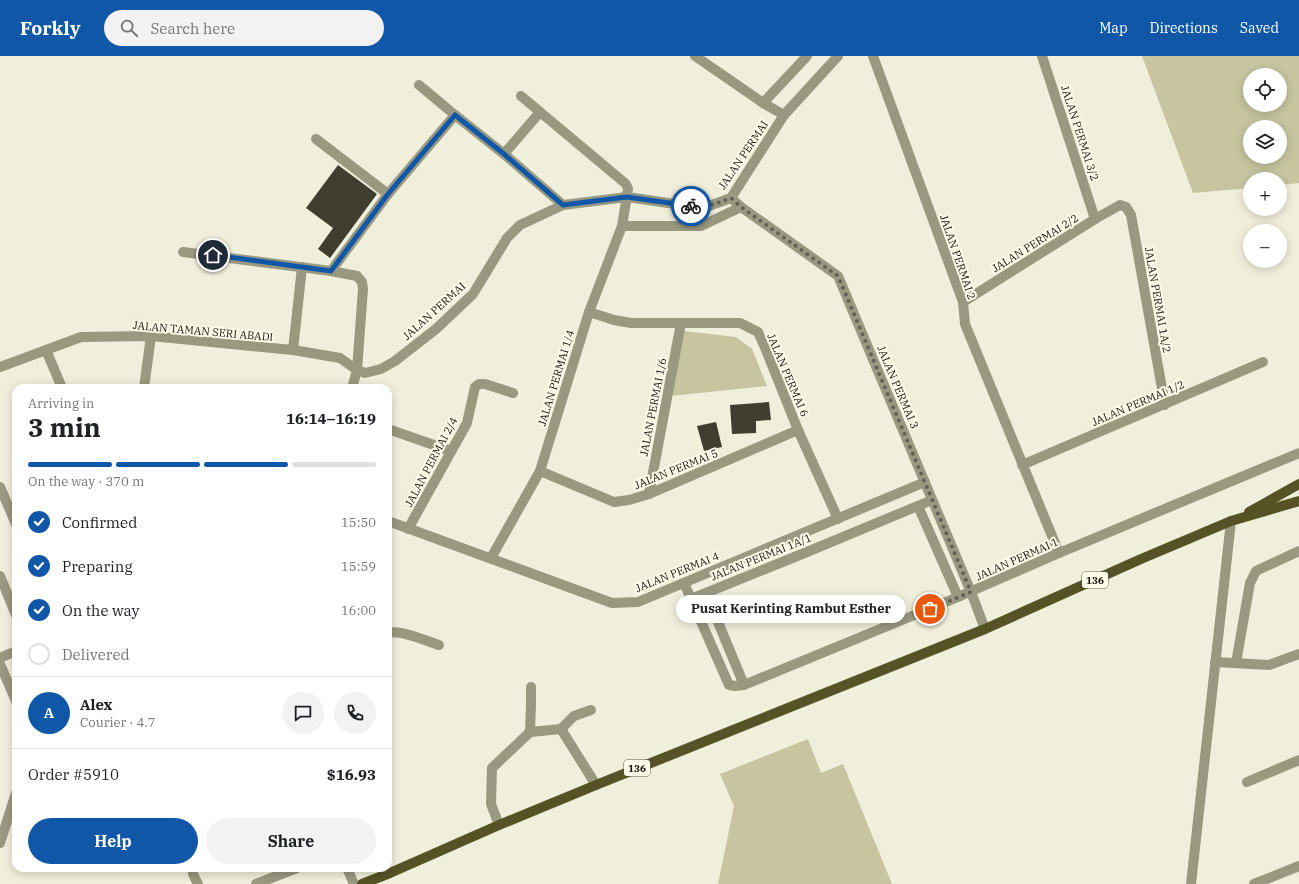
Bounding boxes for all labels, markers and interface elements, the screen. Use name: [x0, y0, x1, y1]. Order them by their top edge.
search box: [104, 10, 384, 46]
text: Forkly: [20, 16, 80, 40]
icon: search: [118, 17, 140, 39]
text: Search here: [150, 19, 235, 38]
text: Map: [1099, 19, 1128, 37]
text: Directions: [1150, 19, 1218, 37]
text: Saved: [1240, 19, 1279, 37]
map controls: [1243, 68, 1287, 268]
button: locate: [1243, 68, 1287, 112]
street label: JALAN PERMAI 3/2: [1058, 83, 1102, 183]
street label: JALAN PERMAI: [715, 118, 771, 192]
button: layers: [1243, 120, 1287, 164]
button: +: [1243, 172, 1287, 216]
courier: [671, 186, 711, 226]
icon: bike: [680, 195, 702, 217]
street label: JALAN PERMAI 2/2: [989, 211, 1081, 275]
street label: JALAN PERMAI 2: [937, 213, 979, 301]
button: −: [1243, 224, 1287, 268]
pin: [196, 238, 230, 272]
icon: home: [202, 244, 224, 266]
street label: JALAN PERMAI 1A/2: [1142, 246, 1174, 354]
street label: JALAN PERMAI: [400, 279, 468, 343]
street label: JALAN TAMAN SERI ABADI: [132, 318, 274, 344]
street label: JALAN PERMAI 1/4: [535, 328, 577, 428]
street label: JALAN PERMAI 6: [764, 331, 812, 419]
street label: JALAN PERMAI 3: [874, 343, 922, 431]
street label: JALAN PERMAI 1/6: [637, 357, 669, 457]
street label: JALAN PERMAI 1/2: [1089, 377, 1187, 429]
text: Arriving in: [28, 395, 94, 412]
text: 16:14–16:19: [286, 409, 376, 428]
text: 3 min: [28, 410, 101, 444]
street label: JALAN PERMAI 2/4: [401, 414, 461, 509]
street label: JALAN PERMAI 5: [632, 446, 720, 492]
text: On the way · 370 m: [28, 473, 144, 490]
icon: check: [28, 511, 50, 533]
text: Confirmed: [62, 513, 137, 532]
text: 15:50: [341, 514, 376, 531]
street label: JALAN PERMAI 1A/1: [709, 530, 813, 584]
street label: JALAN PERMAI 1: [973, 535, 1061, 583]
street label: JALAN PERMAI 4: [633, 549, 721, 595]
icon: check: [28, 555, 50, 577]
text: Preparing: [62, 557, 133, 576]
text: 15:59: [341, 558, 376, 575]
road number: 136: [1082, 572, 1108, 588]
pin: [913, 592, 947, 626]
callout: Pusat Kerinting Rambut Esther: [676, 595, 906, 623]
icon: bag: [919, 598, 941, 620]
icon: check: [28, 599, 50, 621]
text: Pusat Kerinting Rambut Esther: [691, 600, 891, 617]
text: On the way: [62, 601, 140, 620]
text: 16:00: [341, 602, 376, 619]
text: Delivered: [62, 645, 130, 664]
button: chat: [282, 692, 324, 734]
button: phone: [334, 692, 376, 734]
text: Alex: [80, 695, 112, 714]
text: A: [44, 703, 54, 722]
text: Courier · 4.7: [80, 714, 156, 731]
road number: 136: [624, 760, 650, 776]
text: Order #5910: [28, 765, 119, 784]
text: $16.93: [327, 765, 376, 784]
button: Help: [28, 818, 198, 864]
button: Share: [206, 818, 376, 864]

